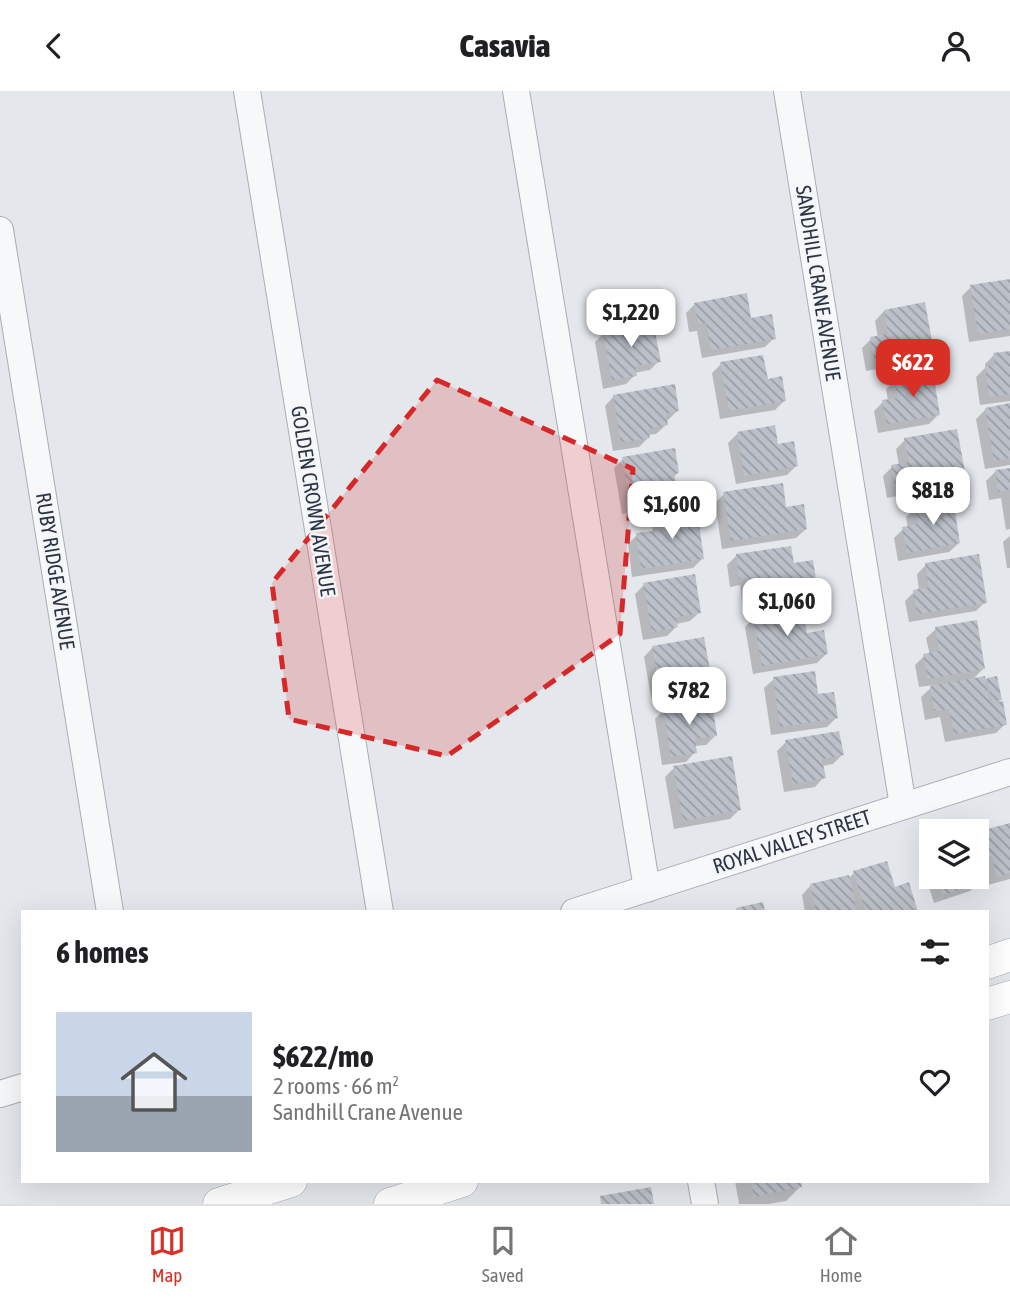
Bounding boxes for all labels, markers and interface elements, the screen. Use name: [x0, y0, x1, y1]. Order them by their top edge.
icon: back: [35, 27, 73, 65]
text: Casavia: [460, 27, 550, 64]
icon: person: [937, 27, 975, 65]
street label: SANDHILL CRANE AVENUE: [792, 184, 846, 382]
pin: $1,220: [574, 289, 688, 349]
text: $1,220: [603, 299, 660, 325]
pin: $622: [872, 339, 954, 399]
text: $622: [892, 349, 934, 375]
street label: GOLDEN CROWN AVENUE: [287, 404, 341, 598]
pin: $818: [892, 467, 974, 527]
text: $818: [912, 477, 954, 503]
pin: $1,600: [615, 482, 729, 541]
street label: RUBY RIDGE AVENUE: [32, 491, 80, 651]
text: $1,600: [644, 491, 701, 517]
pin: $1,060: [730, 579, 844, 638]
text: $1,060: [759, 588, 816, 614]
pin: $782: [648, 667, 730, 727]
text: $782: [668, 677, 710, 703]
street label: ROYAL VALLEY STREET: [710, 804, 874, 878]
map controls: [919, 819, 989, 889]
button: layers: [919, 819, 989, 889]
icon: filters: [916, 933, 954, 971]
text: 6 homes: [56, 935, 149, 969]
text: $622/mo: [273, 1039, 374, 1073]
icon: home: [112, 1040, 196, 1124]
icon: heart: [916, 1063, 954, 1101]
text: 2 rooms · 66 m²: [273, 1073, 399, 1099]
text: Sandhill Crane Avenue: [273, 1099, 463, 1125]
tab: Map: [148, 1222, 186, 1286]
tab: Saved: [482, 1222, 524, 1286]
tab: Home: [820, 1222, 862, 1286]

